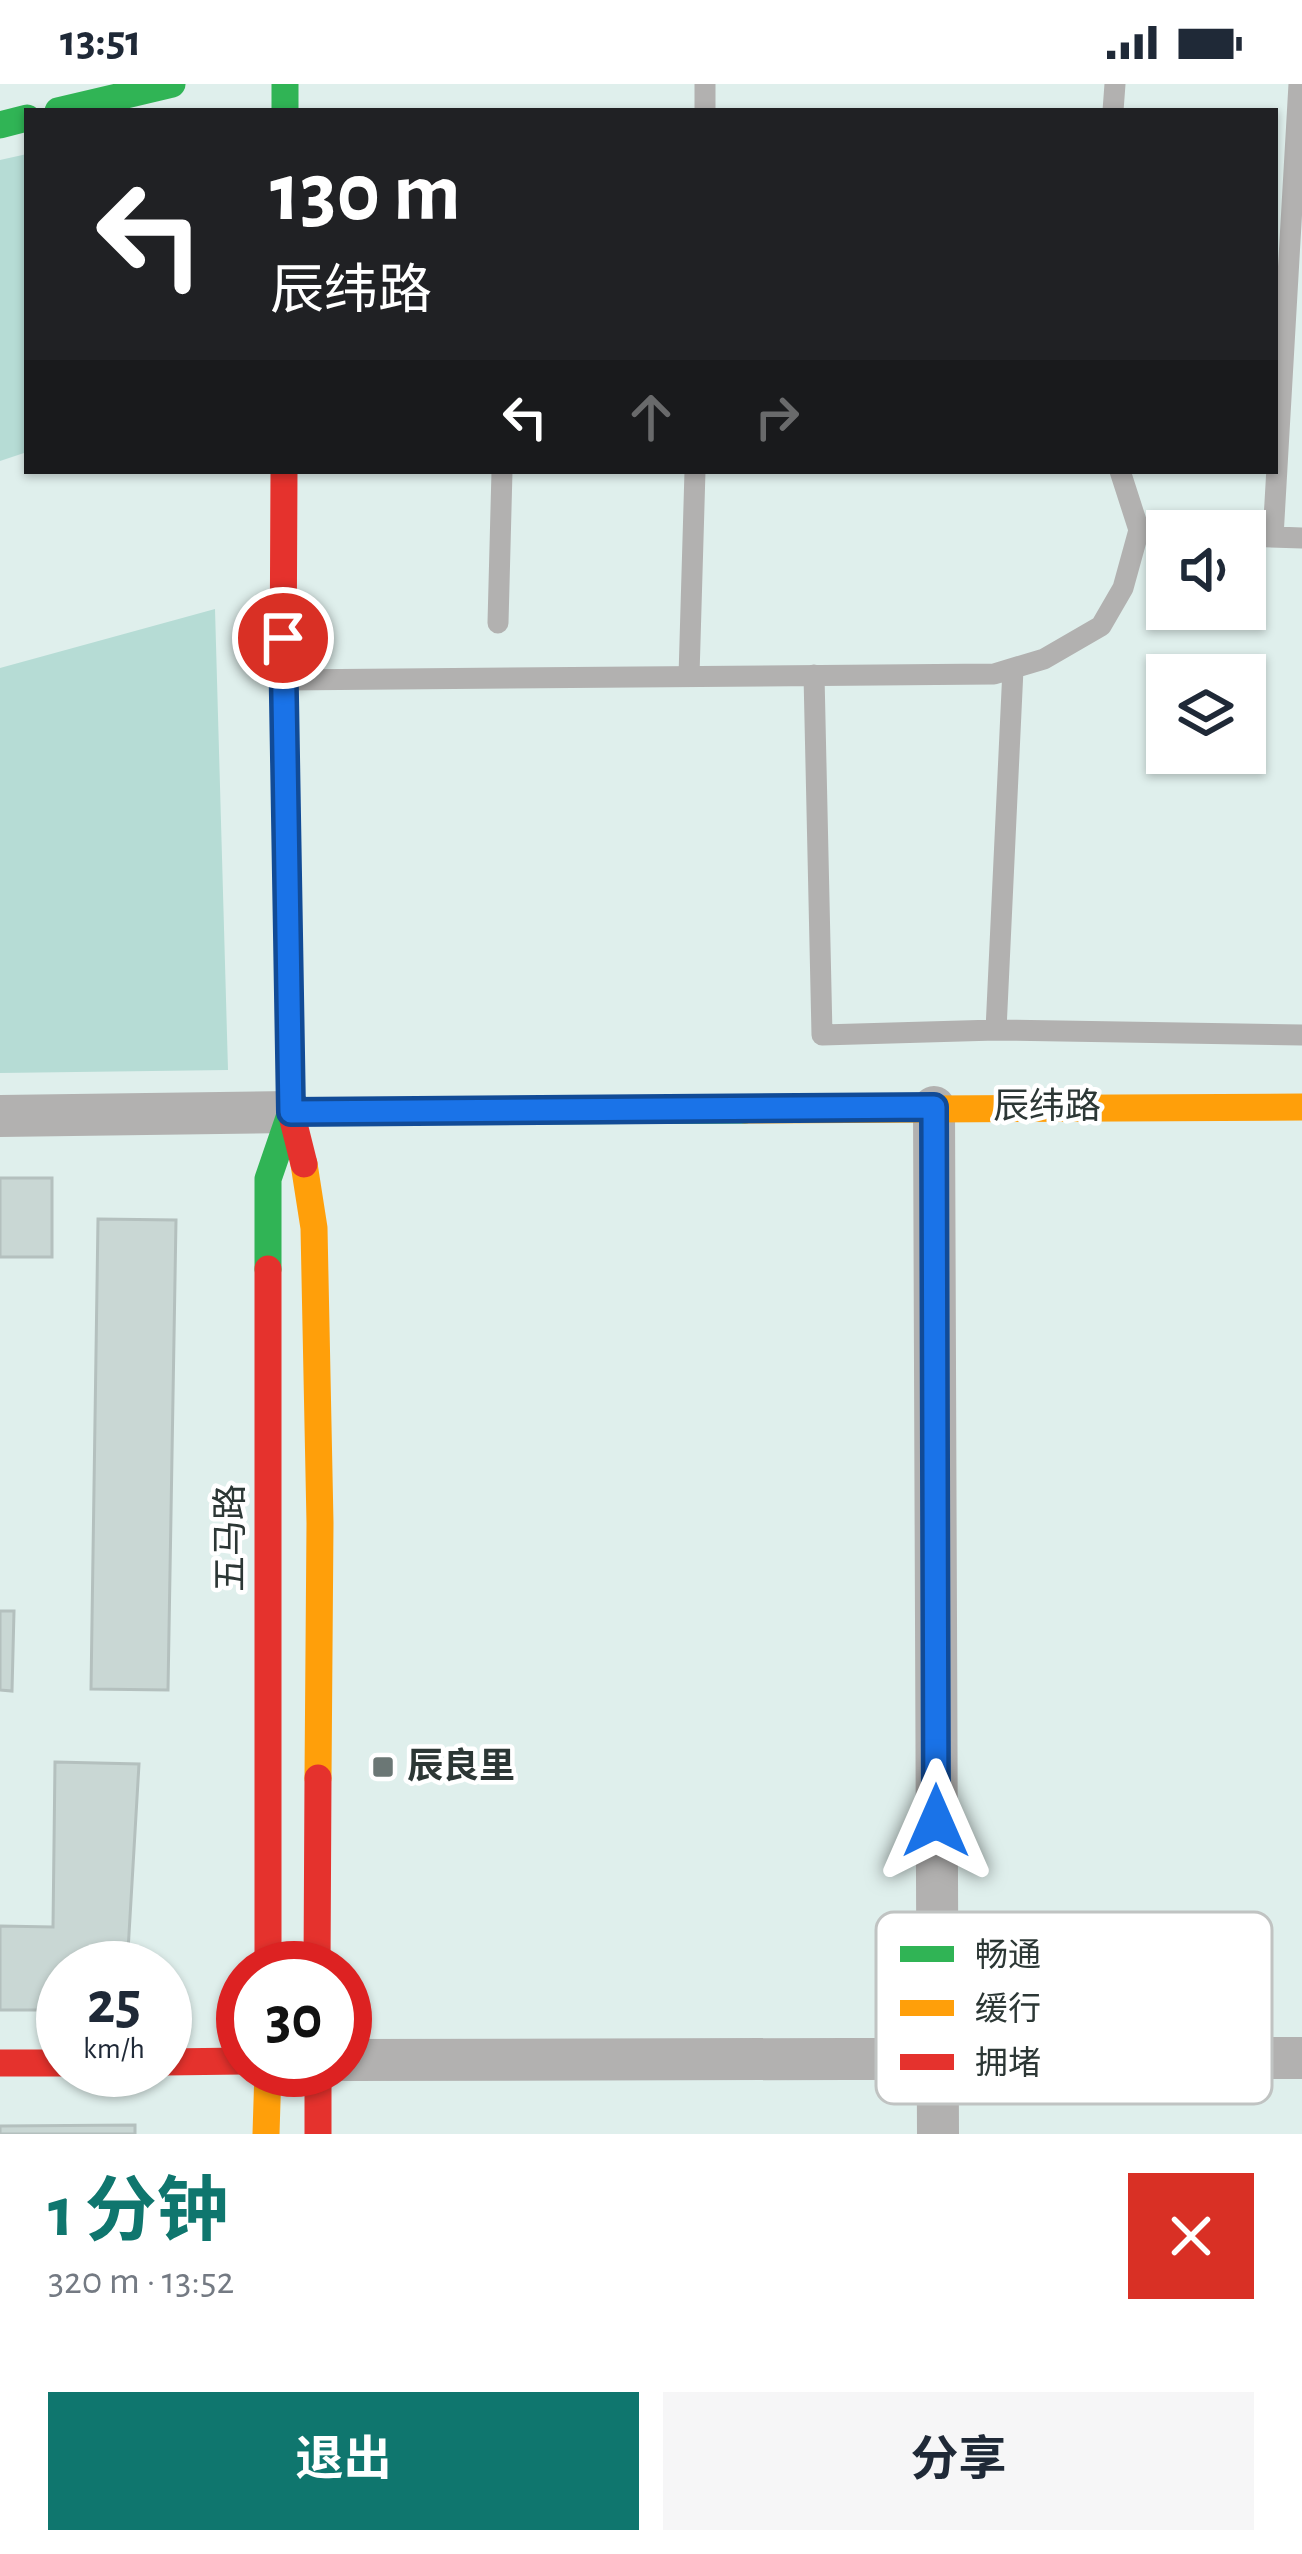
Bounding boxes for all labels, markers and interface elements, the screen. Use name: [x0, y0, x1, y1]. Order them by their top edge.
text: 13:51: [60, 19, 142, 64]
text: 130 m: [270, 152, 461, 236]
icon: left: [72, 156, 228, 312]
text: 辰纬路: [270, 265, 432, 319]
icon: left: [492, 384, 558, 450]
icon: ahead: [618, 384, 684, 450]
icon: right: [744, 384, 810, 450]
map controls: [1146, 510, 1266, 774]
button: sound: [1146, 510, 1266, 630]
pin: [232, 587, 334, 689]
icon: arrive: [250, 605, 316, 671]
button: layers: [1146, 654, 1266, 774]
street label: 辰纬路: [993, 1087, 1101, 1125]
street label: 五马路: [211, 1484, 249, 1592]
place label: 辰良里: [407, 1747, 515, 1785]
marker: 辰良里: [370, 1754, 396, 1780]
position arrow: [873, 1758, 999, 1884]
legend: [876, 1912, 1272, 2104]
text: 畅通: [975, 1938, 1041, 1973]
speed limit sign: 30: [216, 1941, 372, 2097]
text: 25: [87, 1974, 141, 2034]
text: 缓行: [975, 1992, 1041, 2027]
text: km/h: [83, 2034, 145, 2064]
text: 拥堵: [975, 2046, 1041, 2081]
button: close: [1128, 2173, 1254, 2299]
text: 1 分钟: [48, 2177, 229, 2249]
text: 320 m · 13:52: [48, 2262, 234, 2301]
button: 退出: [48, 2392, 639, 2530]
button: 分享: [663, 2392, 1254, 2530]

